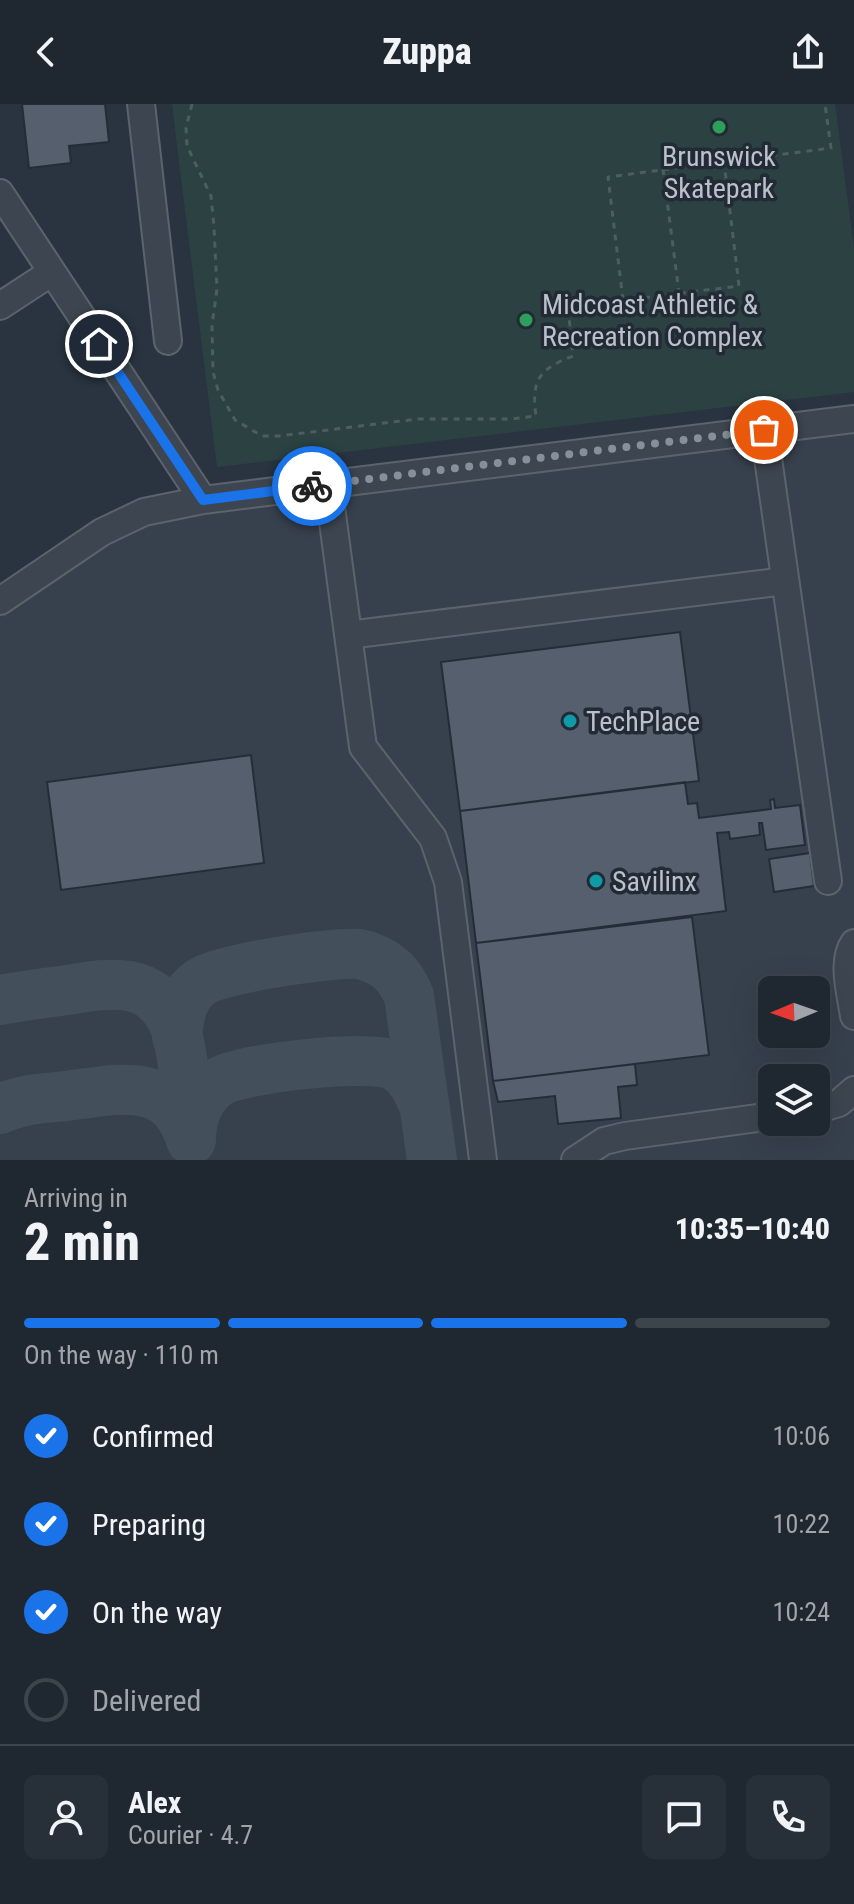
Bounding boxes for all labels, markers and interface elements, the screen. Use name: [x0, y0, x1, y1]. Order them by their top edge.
icon: back: [24, 30, 68, 74]
icon: share: [786, 30, 830, 74]
text: Zuppa: [382, 31, 472, 73]
marker: Brunswick Skatepark: [710, 118, 728, 136]
place label: Brunswick Skatepark: [662, 140, 776, 205]
place label: Midcoast Athletic & Recreation Complex: [542, 288, 763, 353]
pin: [65, 310, 133, 378]
marker: Midcoast Athletic & Recreation Complex: [517, 311, 535, 329]
icon: home: [77, 322, 121, 366]
pin: [730, 396, 798, 464]
icon: bag: [742, 408, 786, 452]
courier: [272, 446, 352, 526]
icon: bike: [290, 464, 334, 508]
place label: TechPlace: [586, 705, 700, 738]
marker: TechPlace: [561, 712, 579, 730]
place label: Savilinx: [612, 865, 697, 898]
marker: Savilinx: [587, 872, 605, 890]
north arrow: [758, 976, 830, 1048]
map controls: [758, 976, 830, 1136]
button: layers: [758, 1064, 830, 1136]
text: Arriving in: [24, 1183, 128, 1213]
text: 10:35–10:40: [675, 1211, 830, 1246]
text: 2 min: [24, 1212, 140, 1273]
text: On the way · 110 m: [24, 1340, 219, 1370]
icon: check: [24, 1414, 68, 1458]
text: Confirmed: [92, 1419, 214, 1454]
text: 10:06: [773, 1421, 830, 1451]
icon: check: [24, 1502, 68, 1546]
text: Preparing: [92, 1507, 206, 1542]
text: 10:22: [773, 1509, 830, 1539]
icon: check: [24, 1590, 68, 1634]
text: On the way: [92, 1595, 222, 1630]
text: 10:24: [773, 1597, 830, 1627]
text: Delivered: [92, 1683, 201, 1718]
button: person: [24, 1775, 108, 1859]
button: chat: [642, 1775, 726, 1859]
button: phone: [746, 1775, 830, 1859]
text: Alex: [128, 1785, 181, 1820]
text: Courier · 4.7: [128, 1820, 253, 1850]

